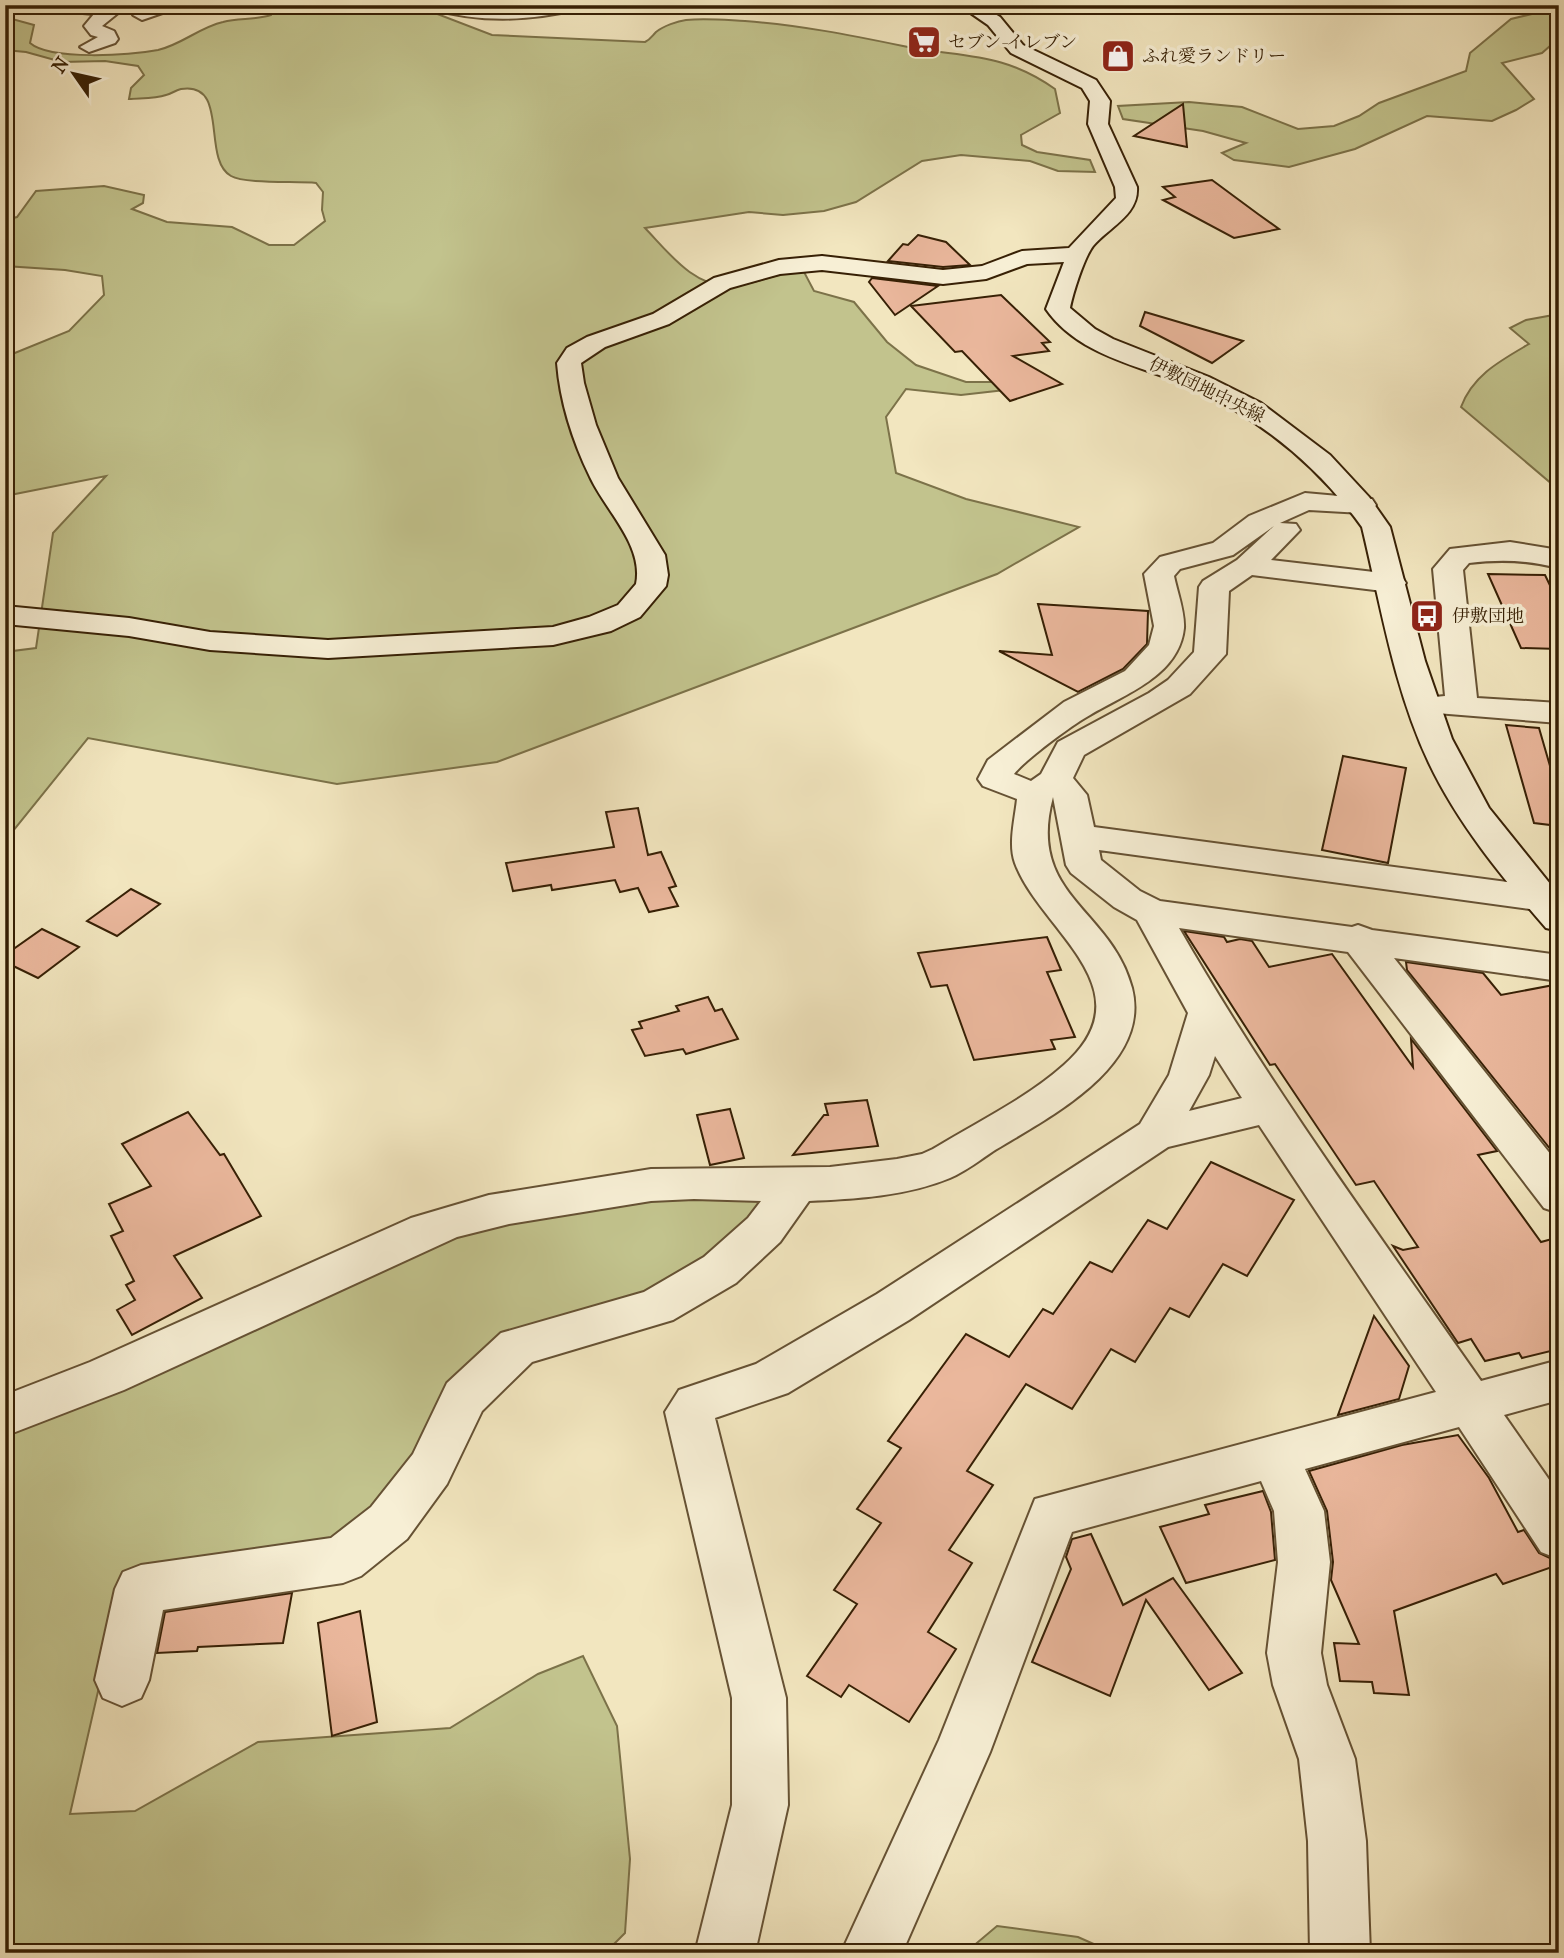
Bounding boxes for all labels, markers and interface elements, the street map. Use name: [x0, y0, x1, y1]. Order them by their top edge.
supermarket icon: セブン-イレブン: [905, 23, 943, 61]
place label: セブン-イレブン: [948, 32, 1077, 53]
shop icon: ふれ愛ランドリー: [1099, 37, 1137, 75]
north arrow: [38, 38, 108, 108]
place label: ふれ愛ランドリー: [1142, 46, 1286, 67]
text: N: [48, 52, 74, 77]
street label: 伊敷団地中央線: [1146, 353, 1268, 428]
bus stop icon: 伊敷団地: [1408, 597, 1446, 635]
place label: 伊敷団地: [1452, 606, 1524, 627]

